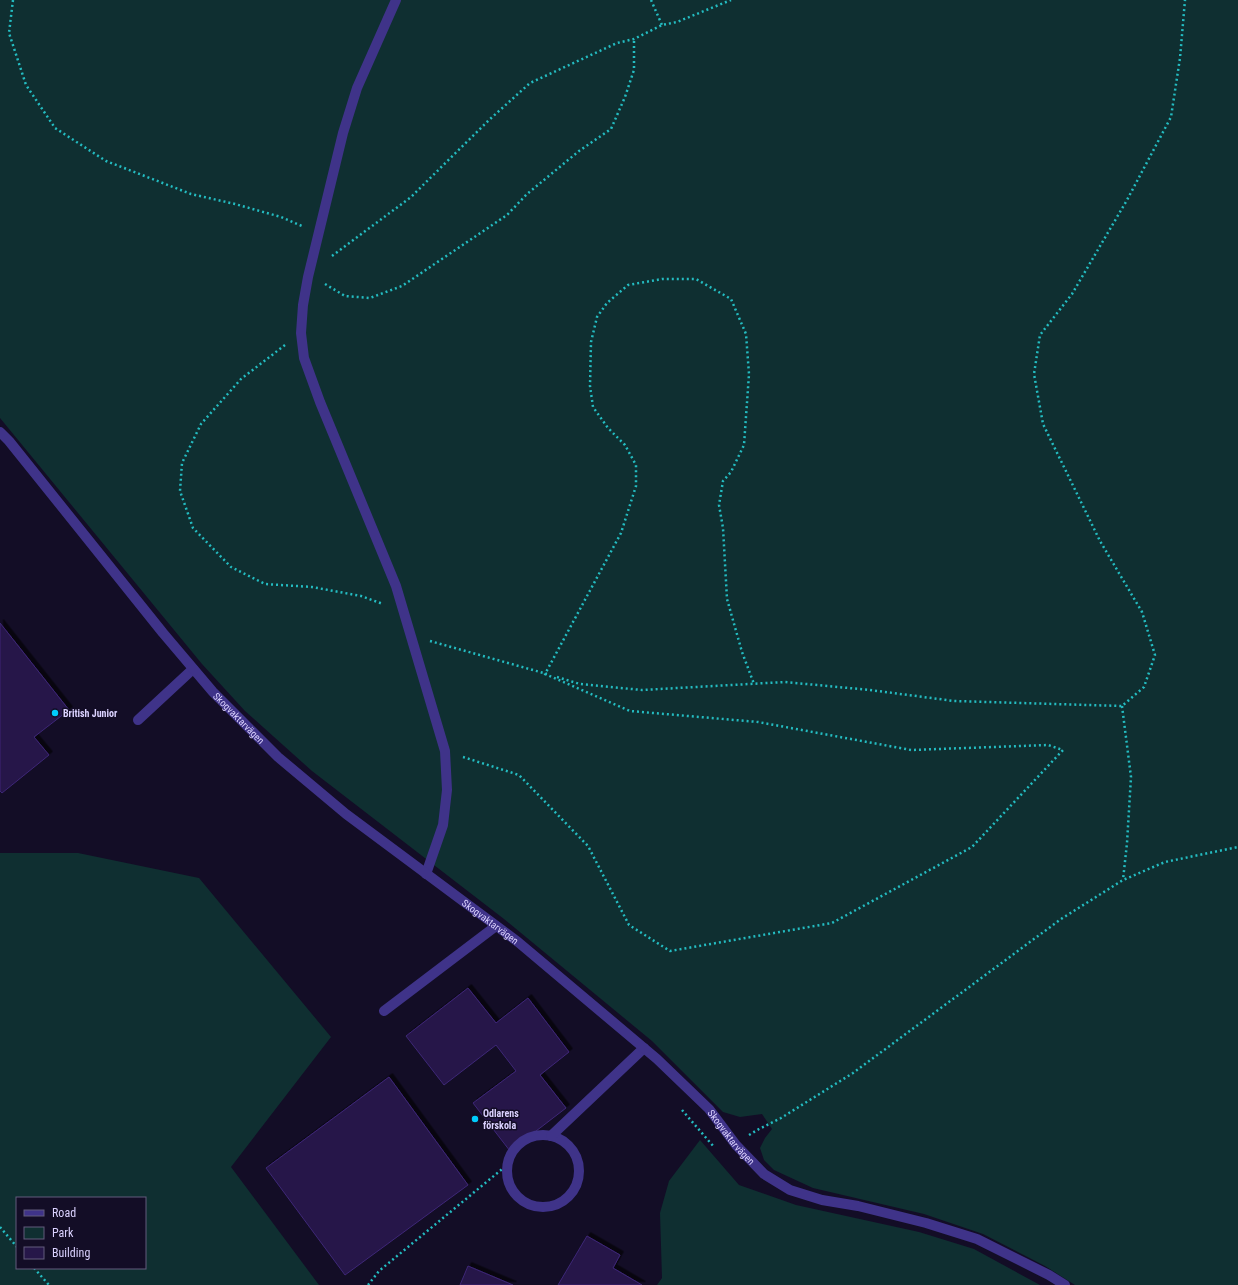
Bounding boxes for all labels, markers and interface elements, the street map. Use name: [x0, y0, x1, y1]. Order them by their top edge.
street label: Skogvaktarvägen: [211, 690, 267, 746]
marker: British Junior: [50, 708, 60, 718]
place label: British Junior: [63, 708, 118, 719]
street label: Skogvaktarvägen: [460, 897, 521, 946]
street label: Skogvaktarvägen: [706, 1107, 757, 1167]
place label: Odlarens förskola: [483, 1108, 519, 1131]
marker: Odlarens förskola: [470, 1114, 480, 1124]
legend: [16, 1197, 146, 1269]
text: Road: [52, 1206, 76, 1220]
text: Park: [52, 1226, 74, 1240]
text: Building: [52, 1246, 90, 1260]

